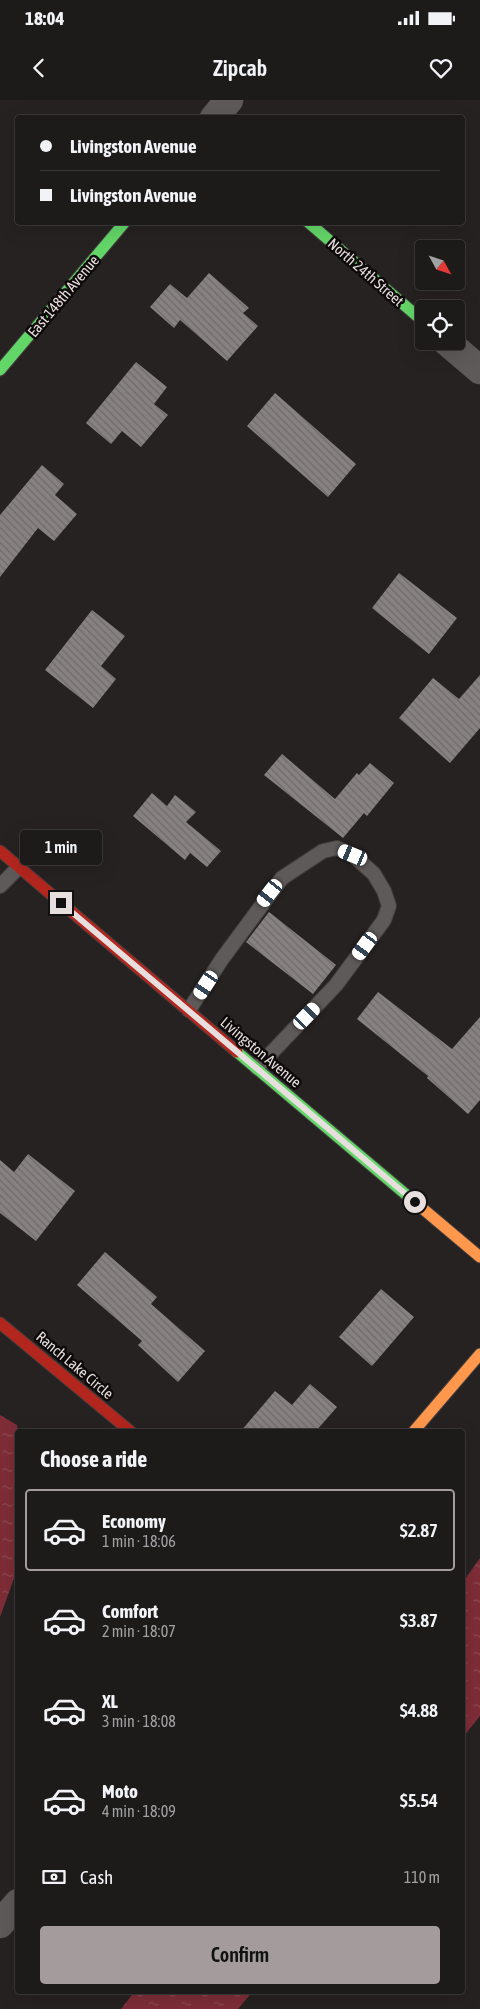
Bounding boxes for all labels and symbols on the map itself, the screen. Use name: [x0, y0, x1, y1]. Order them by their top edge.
street label: North 24th Street: [325, 235, 407, 309]
north arrow: [415, 240, 465, 290]
street label: East 148th Avenue: [24, 252, 102, 340]
callout: 1 min: [20, 830, 102, 866]
car: [336, 842, 369, 868]
car: [254, 877, 285, 909]
route end: [50, 892, 72, 914]
car: [350, 929, 379, 963]
car: [191, 968, 220, 1002]
car: [291, 1000, 322, 1032]
street label: Livingston Avenue: [217, 1013, 305, 1091]
route start: [404, 1191, 426, 1213]
street label: Ranch Lake Circle: [33, 1328, 117, 1402]

